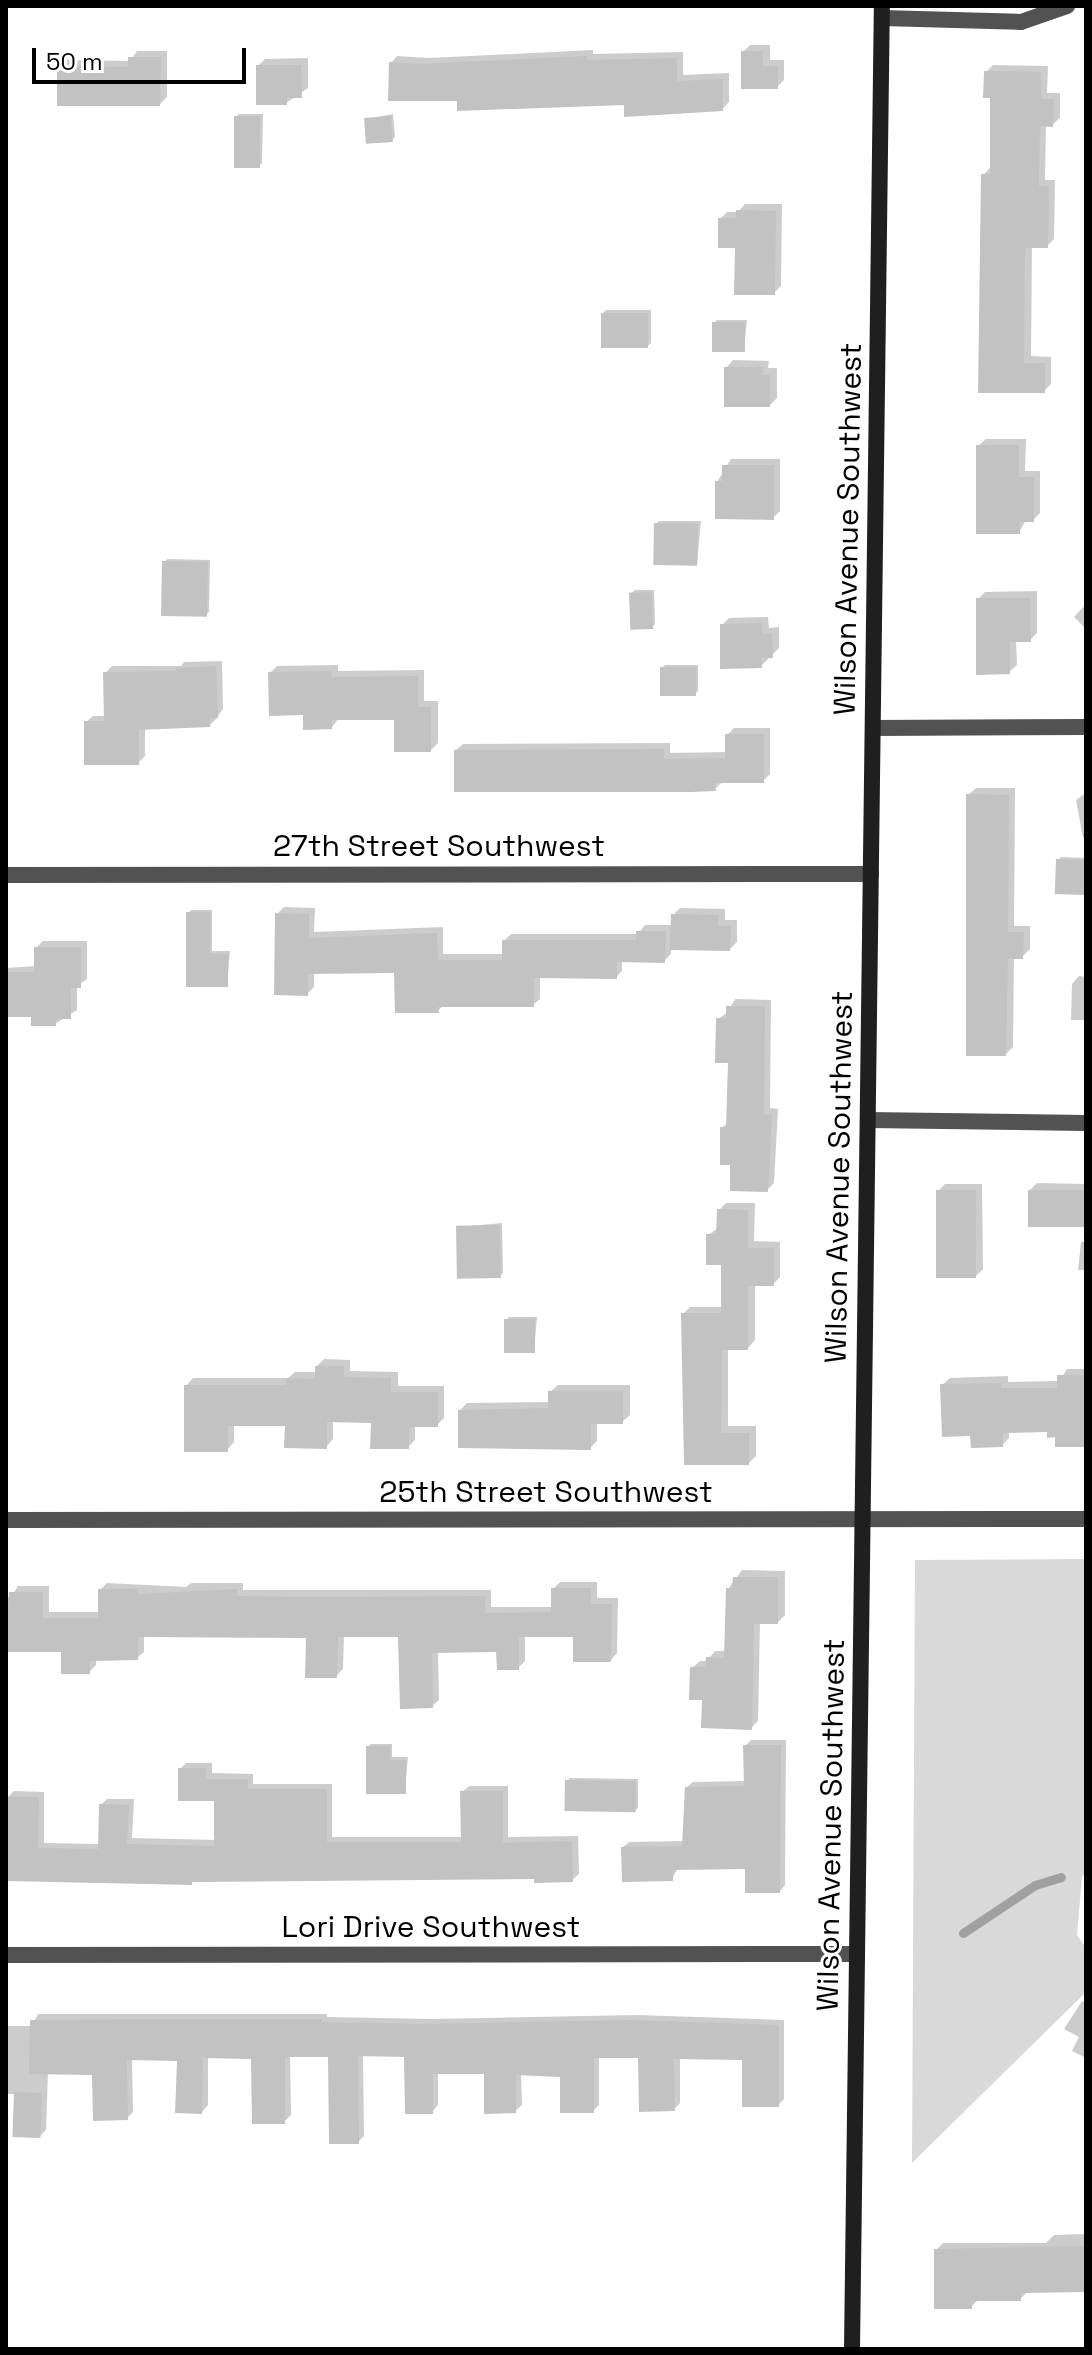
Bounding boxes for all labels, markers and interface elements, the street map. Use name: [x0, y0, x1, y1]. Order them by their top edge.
scale bar: [36, 32, 250, 82]
text: 50 m: [46, 46, 103, 77]
street label: Wilson Avenue Southwest: [827, 342, 869, 716]
street label: 27th Street Southwest: [273, 828, 605, 864]
street label: Wilson Avenue Southwest: [818, 990, 860, 1364]
street label: 25th Street Southwest: [379, 1474, 713, 1510]
street label: Wilson Avenue Southwest: [810, 1638, 852, 2012]
street label: Lori Drive Southwest: [282, 1909, 580, 1945]

